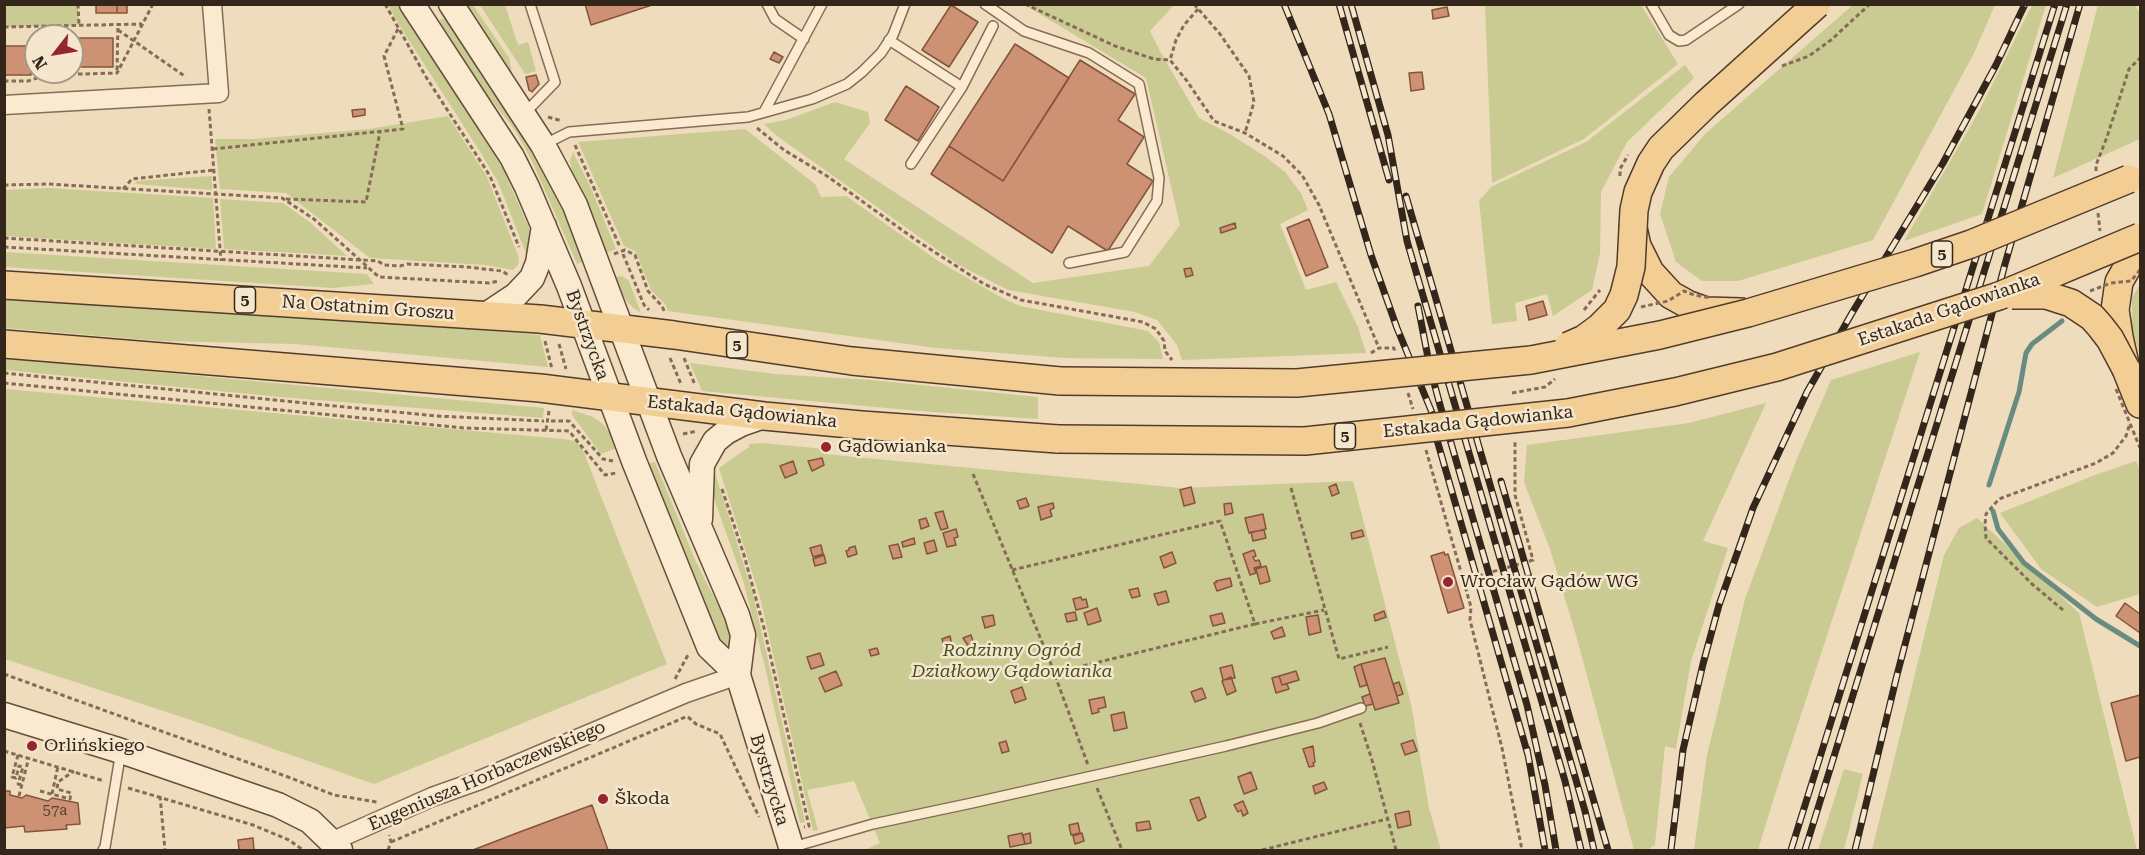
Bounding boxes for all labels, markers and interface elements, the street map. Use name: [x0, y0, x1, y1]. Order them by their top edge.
north arrow: [24, 24, 84, 84]
text: N: [29, 52, 51, 73]
road number: 5: [1932, 241, 1952, 267]
street label: Estakada Gądowianka: [1855, 269, 2043, 351]
road number: 5: [234, 287, 256, 313]
street label: Bystrzycka: [561, 287, 613, 383]
street label: Na Ostatnim Groszu: [281, 291, 455, 325]
road number: 5: [726, 332, 748, 358]
street label: Estakada Gądowianka: [646, 391, 838, 433]
street label: Estakada Gądowianka: [1382, 401, 1574, 443]
road number: 5: [1334, 423, 1356, 449]
place label: Gądowianka: [838, 436, 946, 458]
marker: Gądowianka: [819, 440, 833, 454]
place label: Wrocław Gądów WG: [1460, 571, 1638, 593]
marker: Wrocław Gądów WG: [1441, 575, 1455, 589]
park label: Rodzinny Ogród Działkowy Gądowianka: [912, 640, 1112, 682]
street label: Eugeniusza Horbaczewskiego: [365, 716, 609, 836]
street label: Bystrzycka: [745, 732, 793, 828]
place label: Orlińskiego: [44, 735, 145, 757]
marker: Orlińskiego: [25, 739, 39, 753]
place label: Škoda: [615, 788, 669, 810]
marker: Škoda: [596, 792, 610, 806]
house number: 57a: [43, 802, 67, 820]

